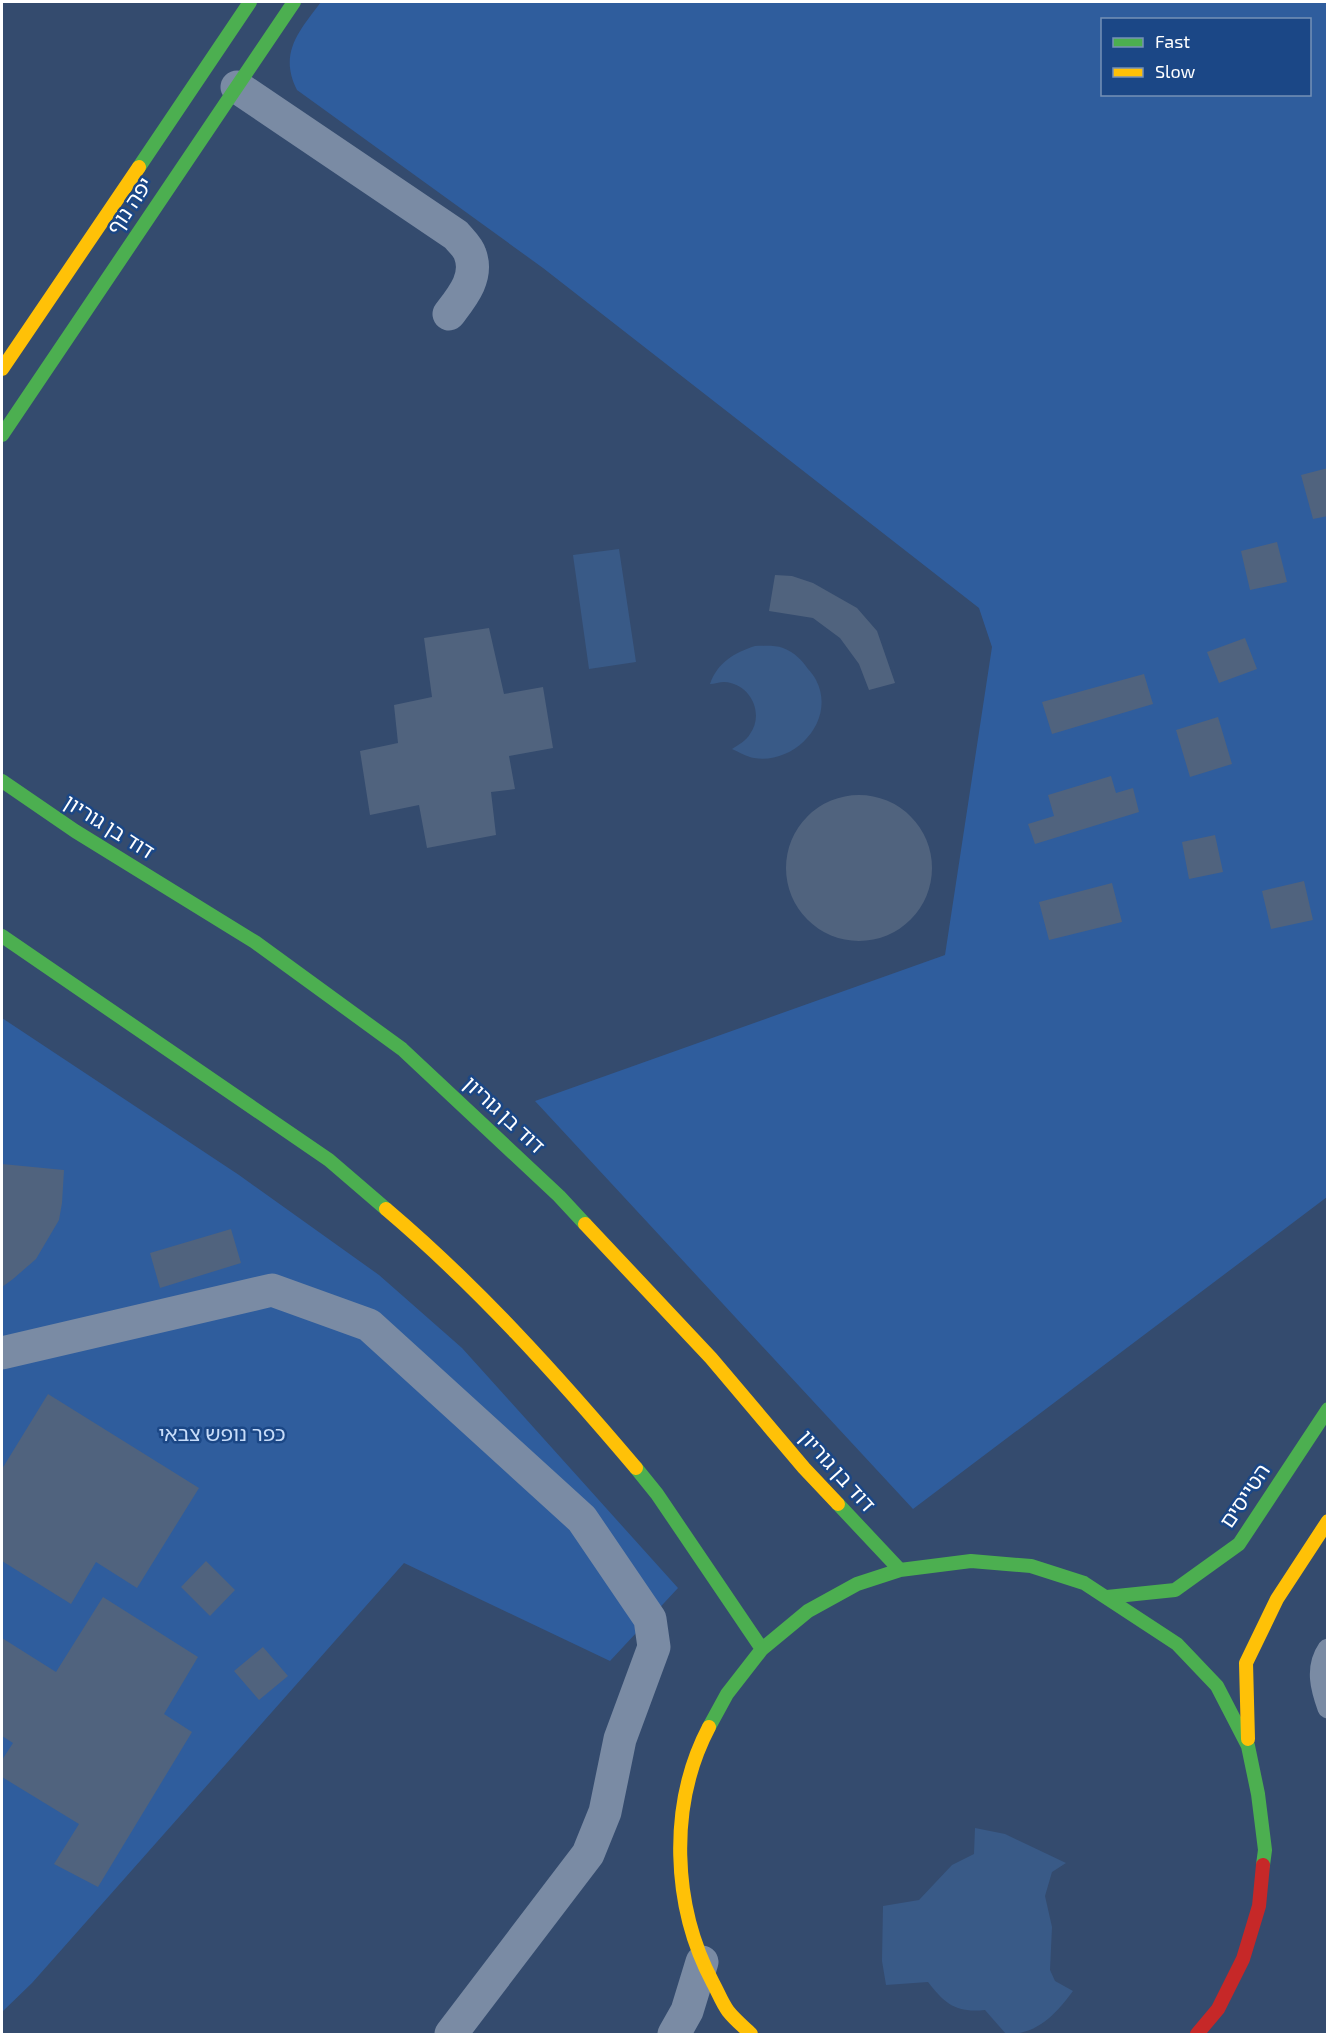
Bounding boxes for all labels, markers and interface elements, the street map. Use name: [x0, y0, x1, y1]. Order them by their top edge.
legend: [1101, 18, 1311, 96]
text: Fast: [1155, 30, 1190, 52]
text: Slow: [1155, 60, 1196, 82]
street label: יפה נוף: [101, 172, 157, 238]
street label: דוד בן גוריון: [60, 788, 160, 863]
street label: דוד בן גוריון: [459, 1070, 551, 1158]
park label: כפר נופש צבאי: [158, 1420, 286, 1445]
street label: דוד בן גוריון: [795, 1424, 881, 1516]
street label: הטייסים: [1213, 1458, 1274, 1532]

